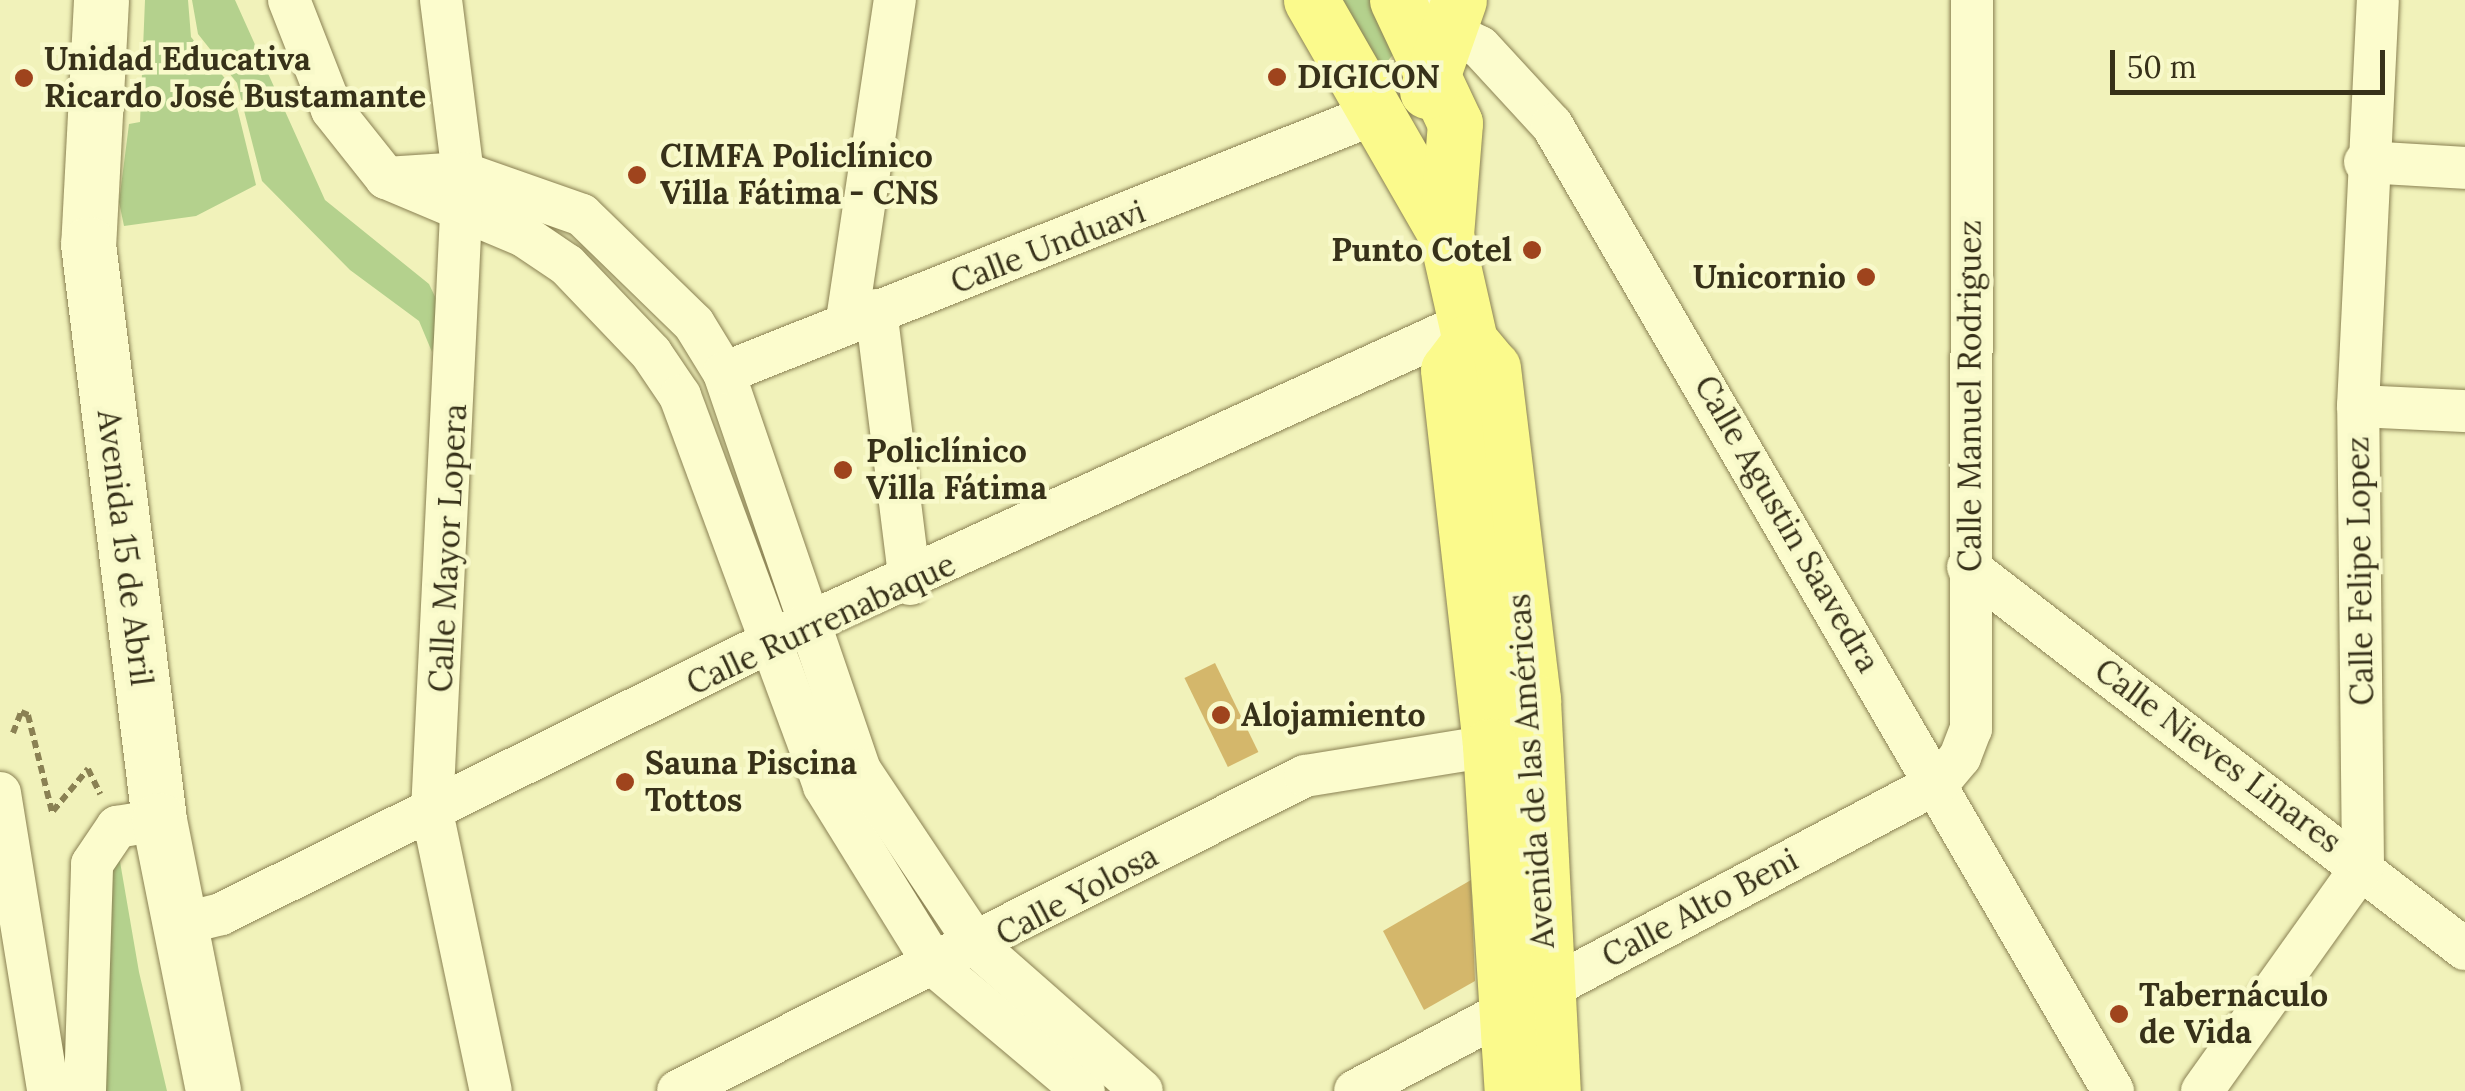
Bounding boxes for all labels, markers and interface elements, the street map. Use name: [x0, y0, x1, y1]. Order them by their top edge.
scale bar: [2115, 30, 2390, 92]
place label: Unidad Educativa Ricardo José Bustamante: [44, 41, 426, 116]
text: 50 m: [2127, 48, 2197, 86]
place label: DIGICON: [1297, 58, 1440, 96]
marker: DIGICON: [1266, 66, 1288, 88]
marker: Unidad Educativa Ricardo José Bustamante: [13, 67, 35, 89]
place label: CIMFA Policlínico Villa Fátima - CNS: [660, 138, 939, 213]
marker: CIMFA Policlínico Villa Fátima - CNS: [624, 162, 650, 188]
street label: Calle Unduavi: [945, 192, 1151, 302]
street label: Calle Manuel Rodriguez: [1951, 220, 1989, 572]
place label: Punto Cotel: [1331, 231, 1512, 269]
marker: Punto Cotel: [1521, 239, 1543, 261]
place label: Unicornio: [1693, 258, 1846, 296]
marker: Unicornio: [1855, 266, 1877, 288]
street label: Calle Agustin Saavedra: [1686, 369, 1888, 679]
street label: Calle Mayor Lopera: [421, 403, 475, 693]
street label: Avenida 15 de Abril: [89, 408, 161, 688]
place label: Policlínico Villa Fátima: [866, 433, 1047, 508]
street label: Calle Felipe Lopez: [2338, 436, 2382, 706]
marker: Policlínico Villa Fátima: [830, 457, 856, 483]
street label: Calle Rurrenabaque: [681, 545, 961, 703]
street label: Avenida de las Américas: [1499, 592, 1563, 950]
street label: Calle Nieves Linares: [2087, 651, 2349, 861]
place label: Alojamiento: [1241, 696, 1426, 734]
marker: Alojamiento: [1210, 704, 1232, 726]
place label: Sauna Piscina Tottos: [645, 745, 857, 820]
marker: Sauna Piscina Tottos: [614, 771, 636, 793]
street label: Calle Yolosa: [990, 836, 1164, 954]
street label: Calle Alto Beni: [1596, 840, 1804, 976]
place label: Tabernáculo de Vida: [2139, 977, 2328, 1052]
marker: Tabernáculo de Vida: [2108, 1003, 2130, 1025]

